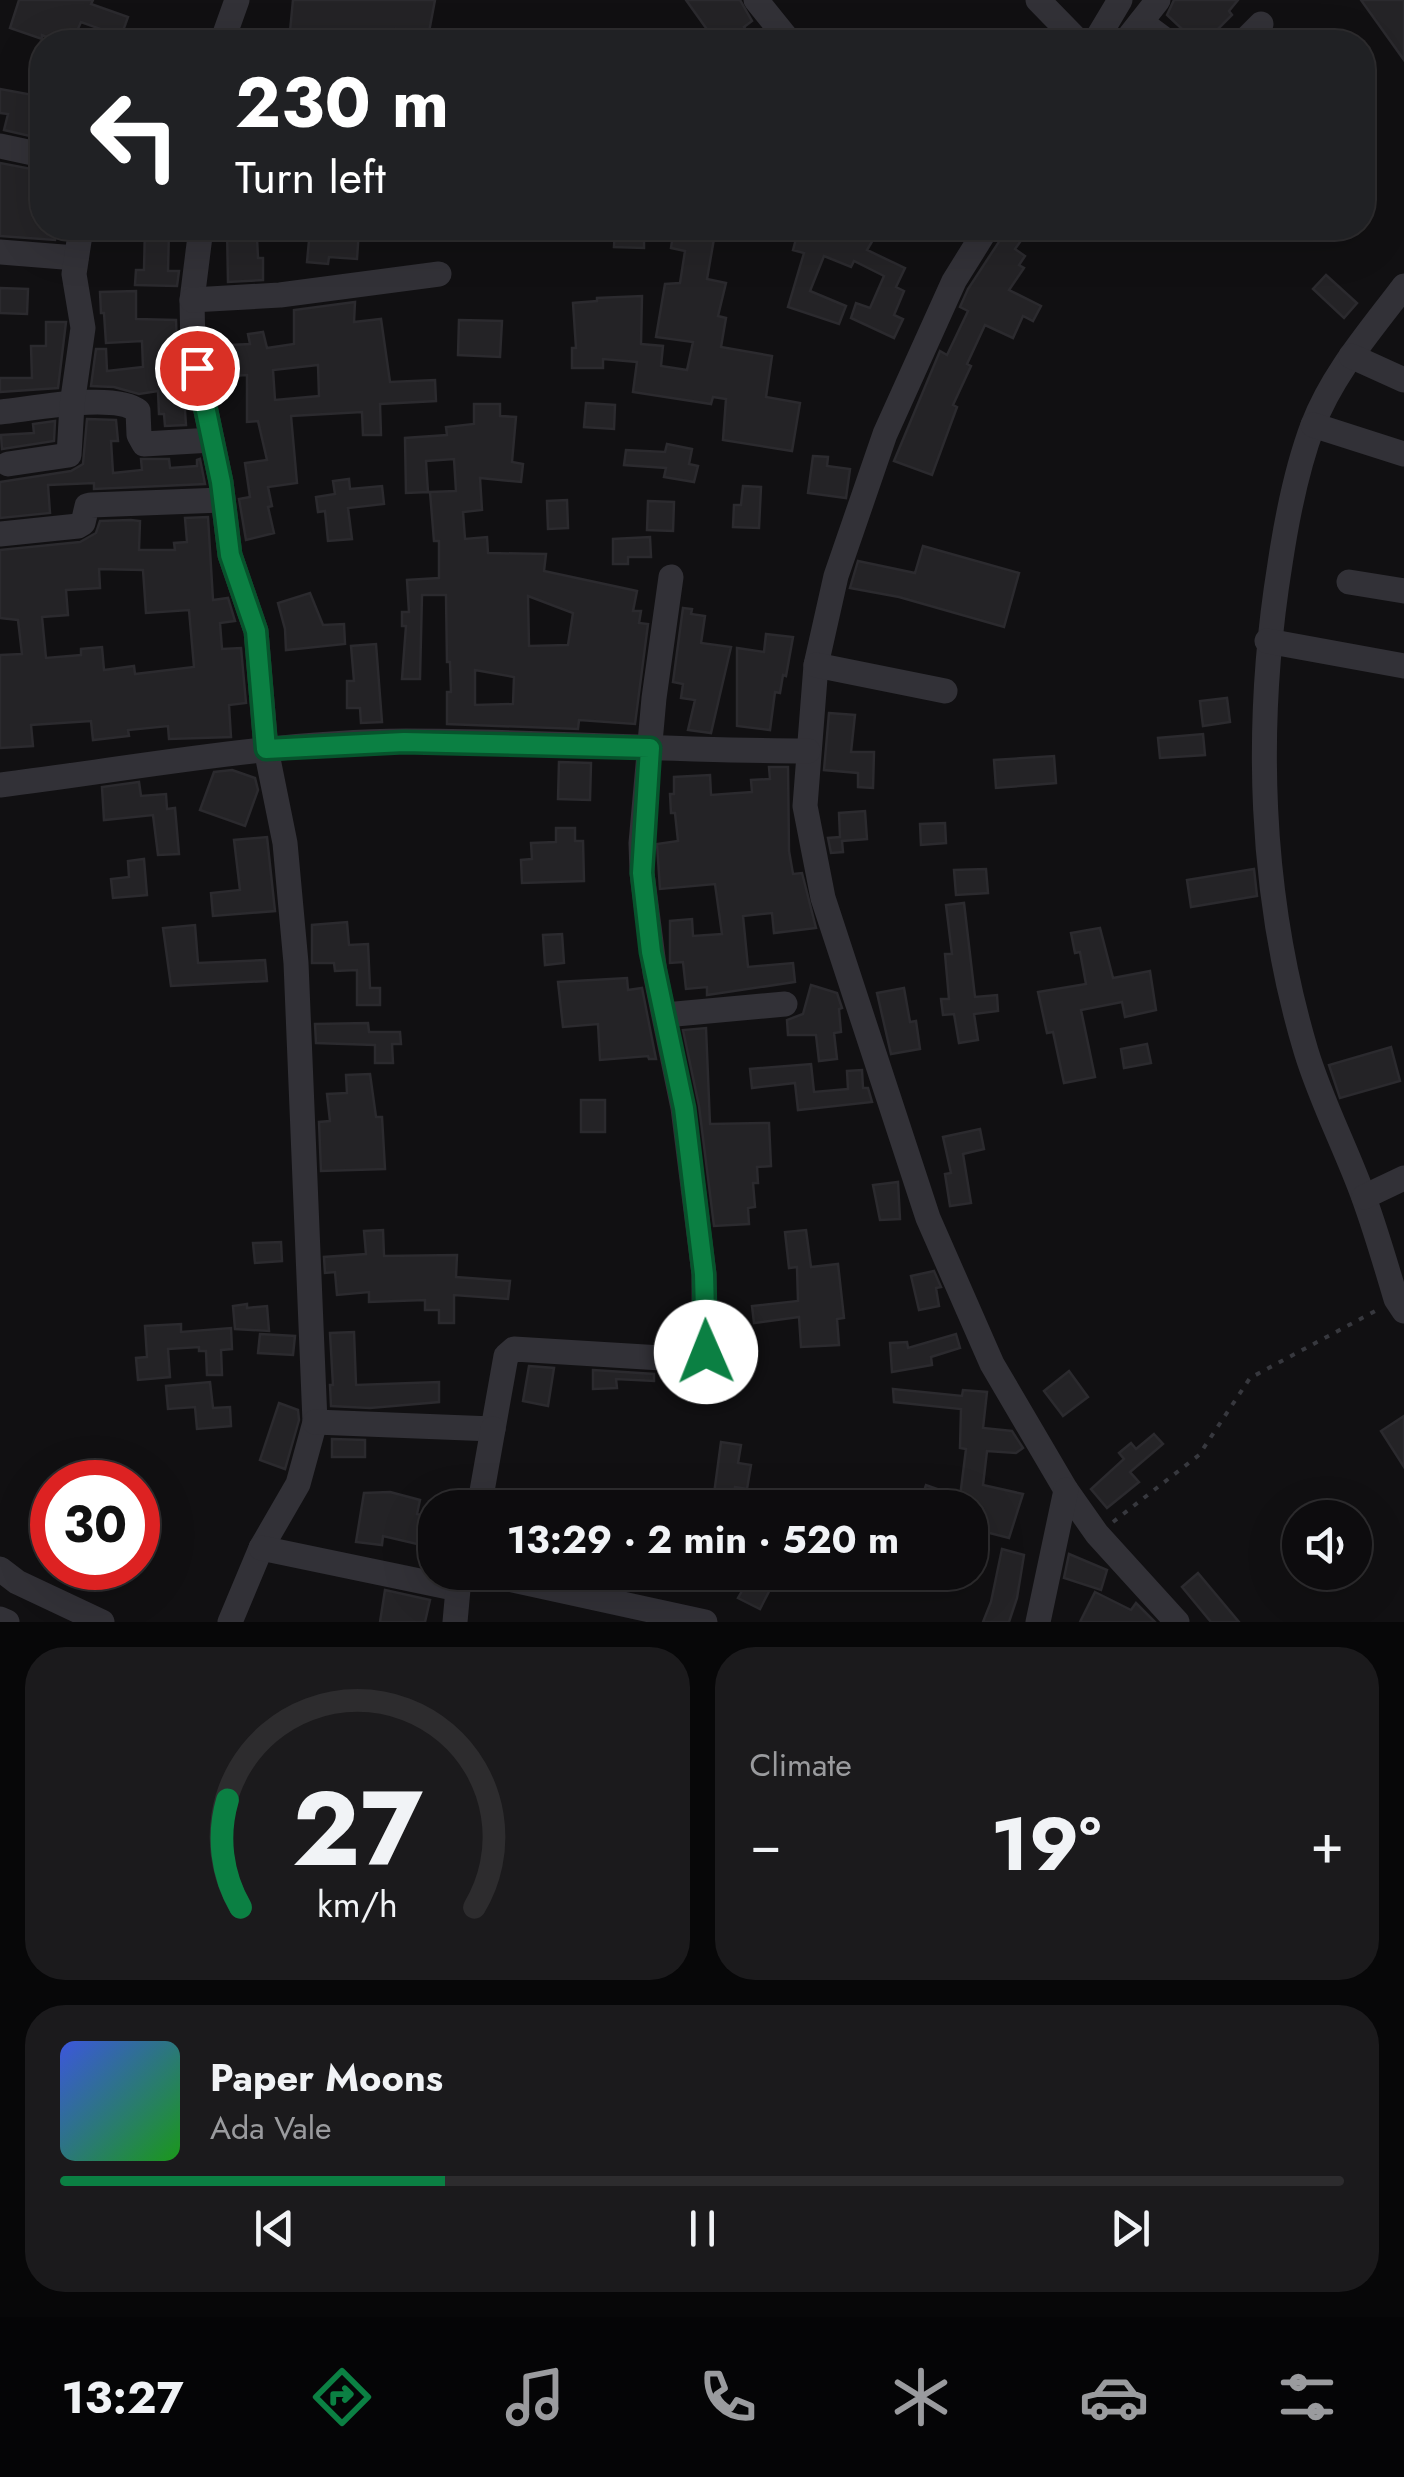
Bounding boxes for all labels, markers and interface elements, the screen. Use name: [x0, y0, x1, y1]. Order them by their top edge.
text: 230 m: [235, 52, 449, 153]
icon: left: [70, 70, 200, 200]
text: Turn left: [235, 145, 386, 210]
pin: [155, 326, 240, 411]
icon: arrive: [170, 341, 225, 396]
position arrow: [654, 1300, 758, 1404]
speed limit sign: 30: [30, 1460, 160, 1590]
map controls: [1282, 1500, 1372, 1590]
button: sound: [1282, 1500, 1372, 1590]
text: 13:29 · 2 min · 520 m: [507, 1512, 899, 1567]
text: Climate: [750, 1742, 852, 1788]
text: 27: [292, 1754, 423, 1904]
text: 19°: [991, 1790, 1101, 1898]
text: −: [750, 1804, 782, 1884]
text: +: [1310, 1804, 1344, 1884]
text: km/h: [317, 1879, 398, 1930]
text: Paper Moons: [210, 2050, 443, 2105]
text: Ada Vale: [210, 2105, 332, 2151]
icon: previous: [247, 2201, 302, 2256]
icon: pause: [675, 2201, 730, 2256]
icon: next: [1103, 2201, 1158, 2256]
icon: directions: [307, 2362, 377, 2432]
icon: music: [500, 2362, 570, 2432]
icon: phone: [693, 2362, 763, 2432]
icon: climate: [886, 2362, 956, 2432]
icon: car: [1079, 2362, 1149, 2432]
icon: filters: [1272, 2362, 1342, 2432]
text: 13:27: [62, 2365, 184, 2430]

